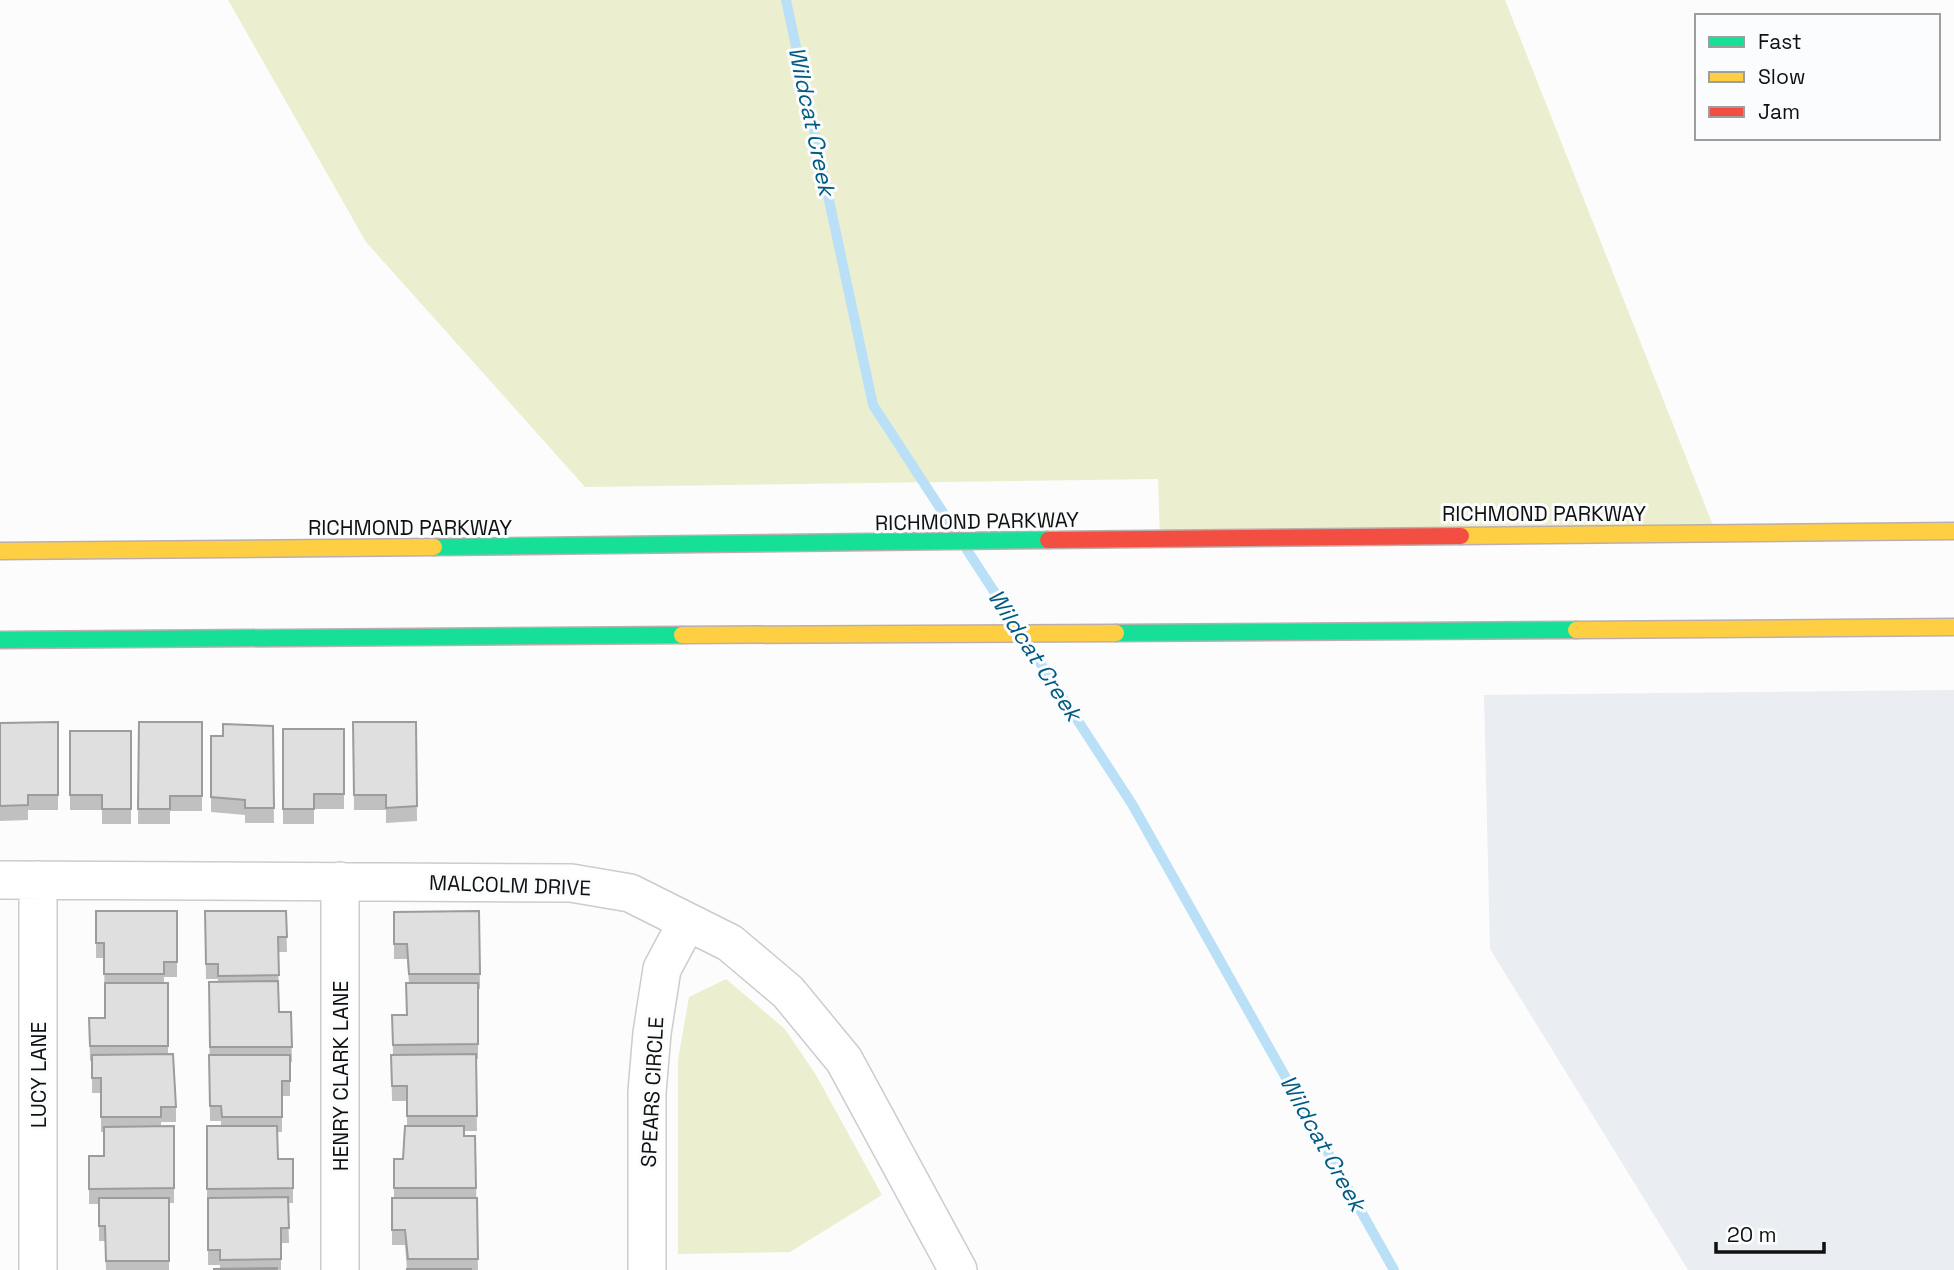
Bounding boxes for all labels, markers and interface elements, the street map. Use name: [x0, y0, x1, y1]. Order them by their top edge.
legend: [1695, 14, 1940, 140]
text: Fast: [1758, 28, 1802, 55]
water label: Wildcat Creek: [782, 44, 843, 201]
text: Slow: [1758, 63, 1806, 90]
text: Jam: [1758, 98, 1800, 125]
street label: RICHMOND PARKWAY: [1442, 500, 1646, 527]
street label: RICHMOND PARKWAY: [875, 506, 1079, 536]
street label: RICHMOND PARKWAY: [308, 514, 512, 541]
water label: Wildcat Creek: [981, 583, 1090, 729]
street label: MALCOLM DRIVE: [429, 869, 591, 901]
street label: HENRY CLARK LANE: [327, 981, 354, 1171]
street label: SPEARS CIRCLE: [635, 1016, 669, 1168]
street label: LUCY LANE: [25, 1022, 52, 1128]
water label: Wildcat Creek: [1273, 1069, 1374, 1219]
scale bar: [1716, 1210, 1825, 1254]
text: 20 m: [1727, 1221, 1777, 1248]

